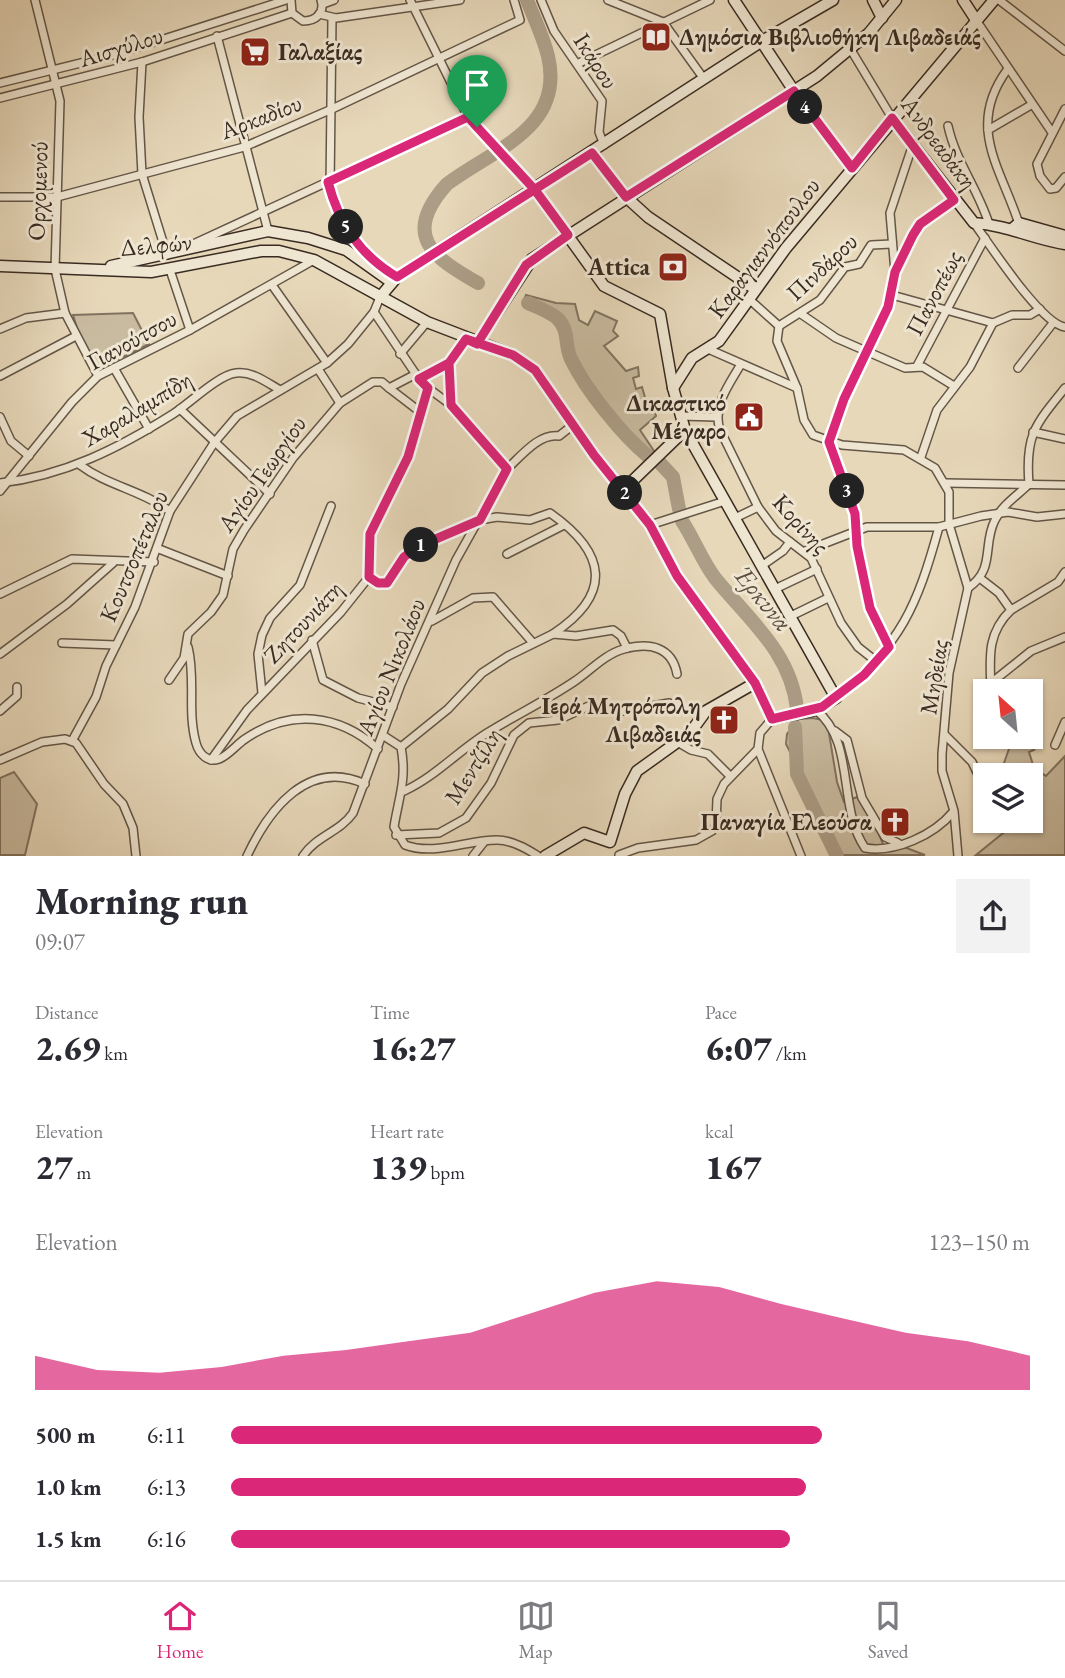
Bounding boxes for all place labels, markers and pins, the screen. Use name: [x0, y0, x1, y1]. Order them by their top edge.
library icon: Δημόσια Βιβλιοθήκη Λιβαδειάς: [639, 20, 673, 54]
place label: Δημόσια Βιβλιοθήκη Λιβαδειάς: [679, 21, 981, 52]
supermarket icon: Γαλαξίας: [238, 35, 272, 69]
place label: Γαλαξίας: [278, 36, 363, 67]
pin: [447, 55, 507, 127]
pin: 4: [788, 90, 822, 124]
pin: 5: [328, 210, 364, 244]
bank icon: Attica: [656, 250, 690, 284]
place label: Attica: [587, 251, 650, 282]
place label: Δικαστικό Μέγαρο: [626, 387, 726, 446]
public building icon: Δικαστικό Μέγαρο: [732, 400, 766, 434]
pin: 3: [830, 474, 864, 508]
pin: 2: [608, 476, 642, 510]
pin: 1: [404, 528, 438, 562]
place label: Ιερά Μητρόπολη Λιβαδειάς: [541, 690, 702, 749]
church icon: Ιερά Μητρόπολη Λιβαδειάς: [707, 703, 741, 737]
church icon: Παναγία Ελεούσα: [878, 805, 912, 839]
place label: Παναγία Ελεούσα: [701, 806, 873, 837]

